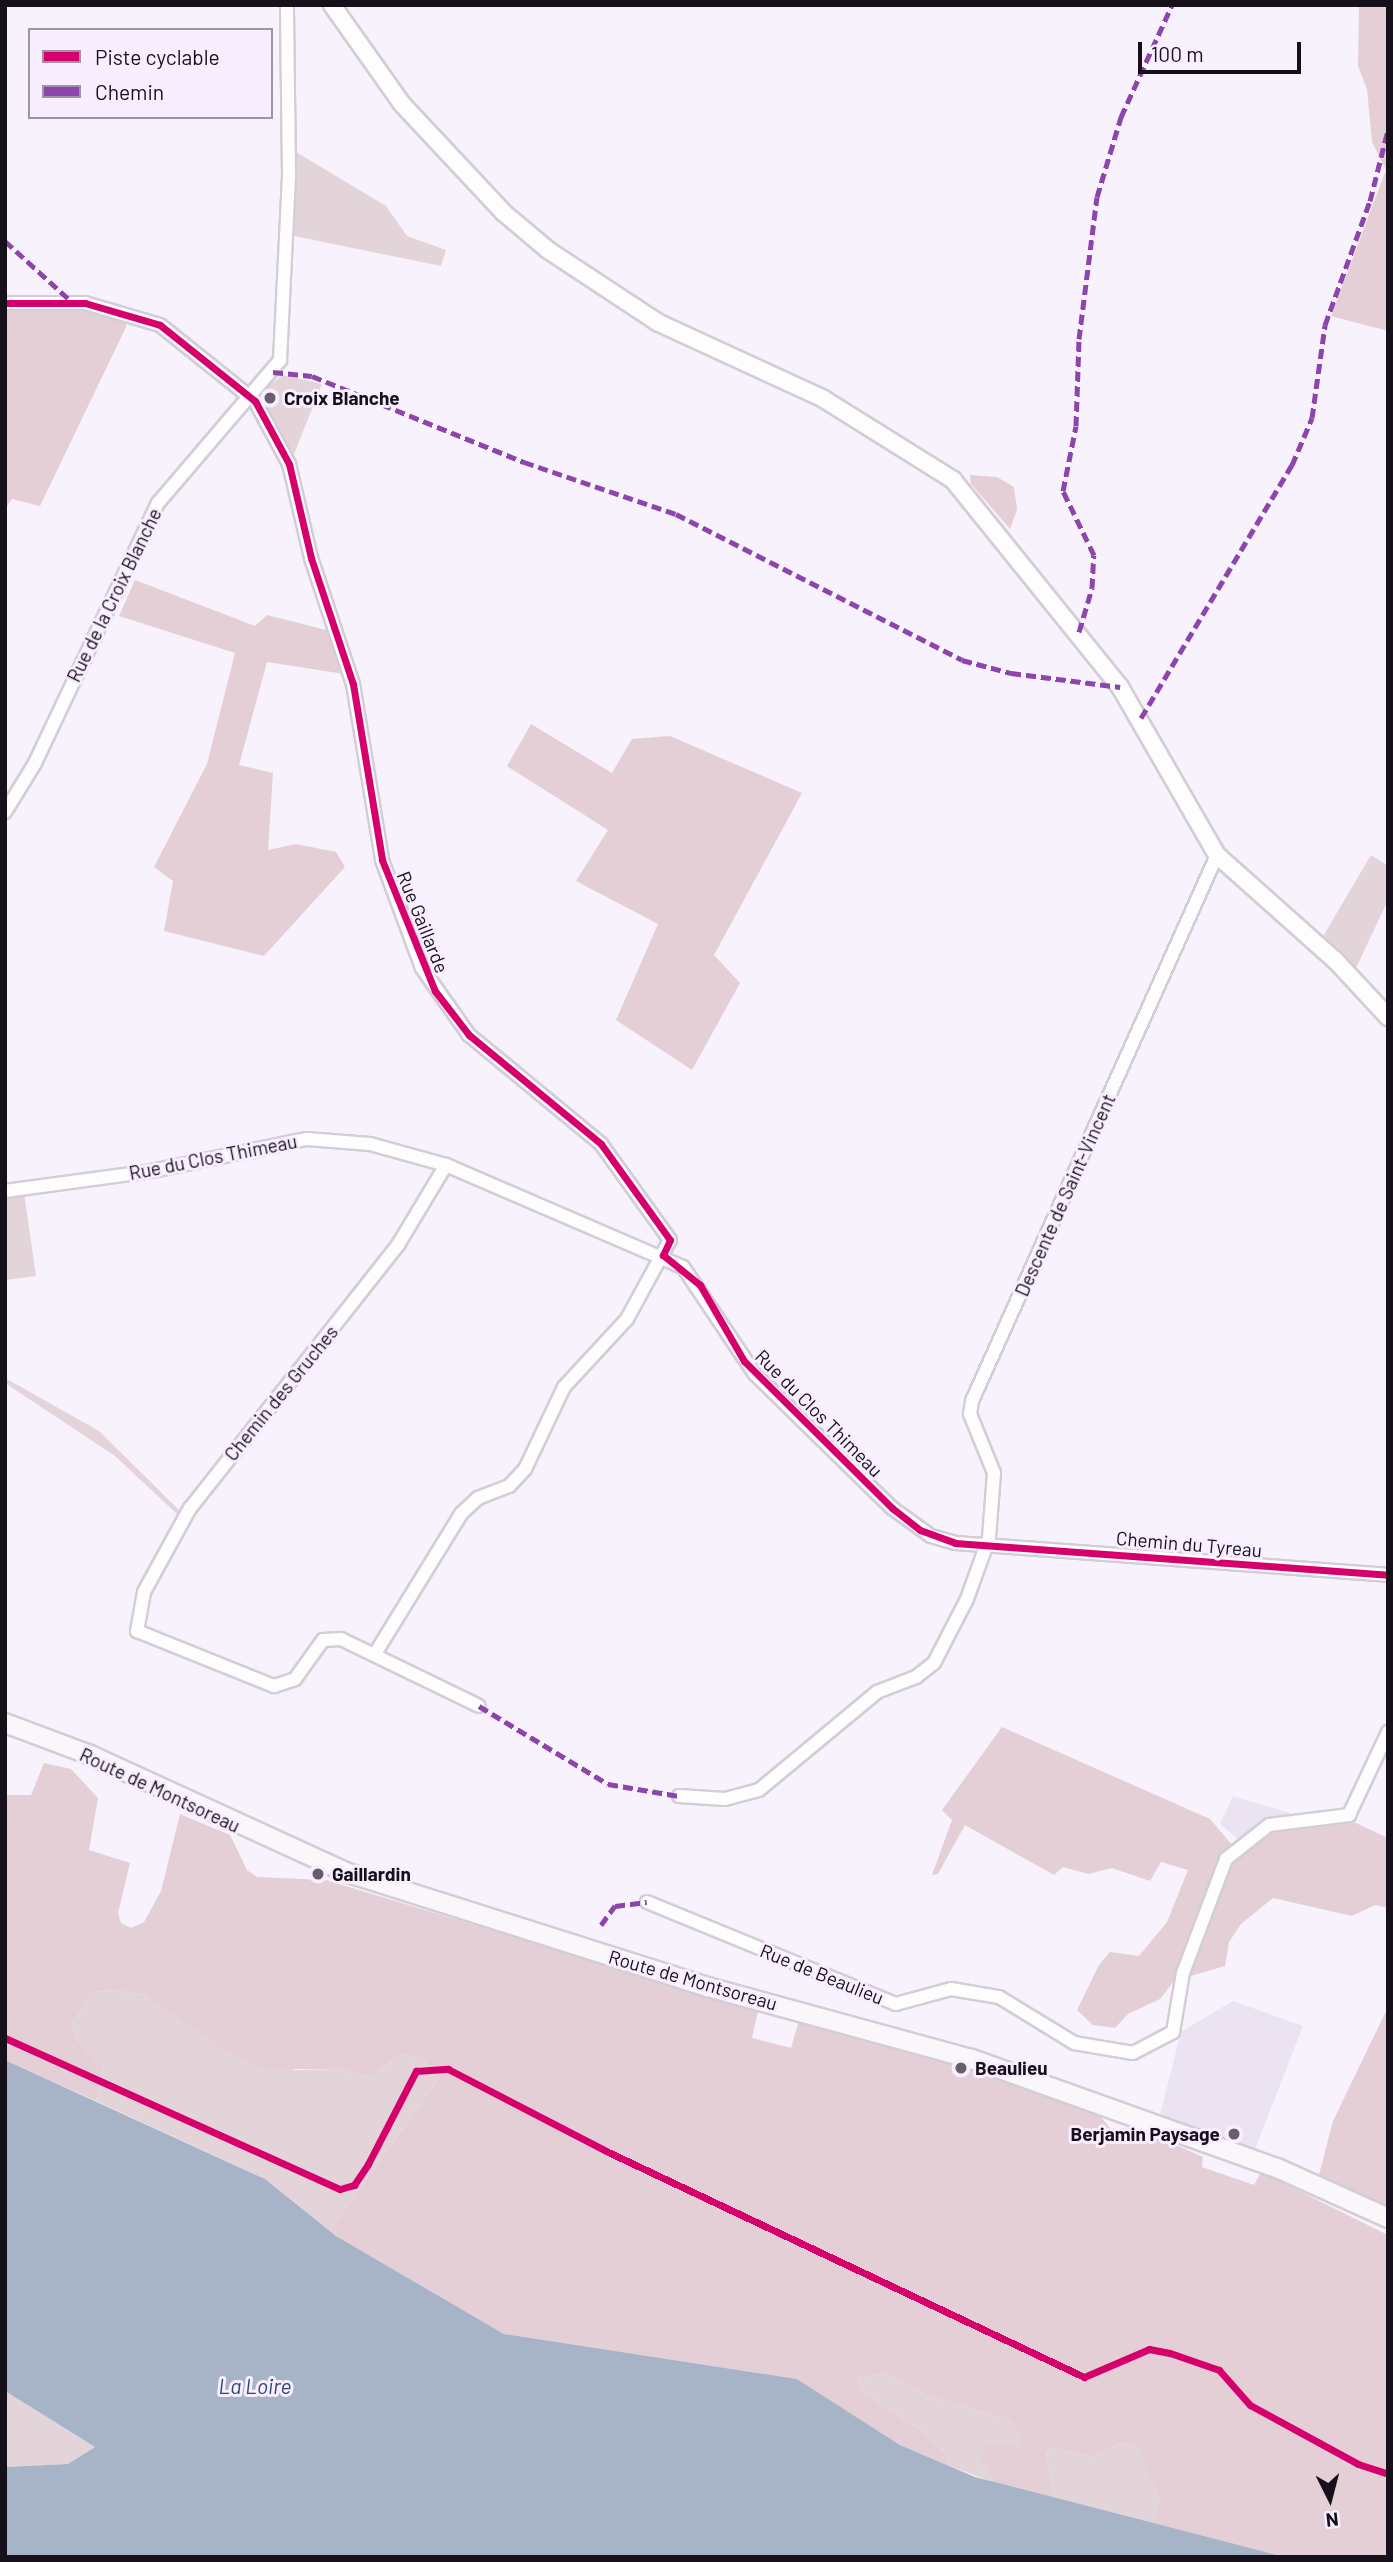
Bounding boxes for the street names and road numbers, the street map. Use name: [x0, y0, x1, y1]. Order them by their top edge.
street label: Rue de la Croix Blanche: [62, 504, 166, 686]
street label: Rue Gaillarde: [392, 868, 454, 976]
street label: Descente de Saint-Vincent: [1010, 1090, 1120, 1300]
street label: Rue du Clos Thimeau: [127, 1130, 299, 1184]
street label: Chemin des Gruches: [219, 1321, 343, 1465]
street label: Rue du Clos Thimeau: [751, 1345, 887, 1481]
street label: Chemin du Tyreau: [1115, 1526, 1263, 1562]
street label: Route de Montsoreau: [76, 1743, 244, 1837]
street label: Rue de Beaulieu: [757, 1939, 887, 2009]
street label: Route de Montsoreau: [606, 1945, 780, 2015]

